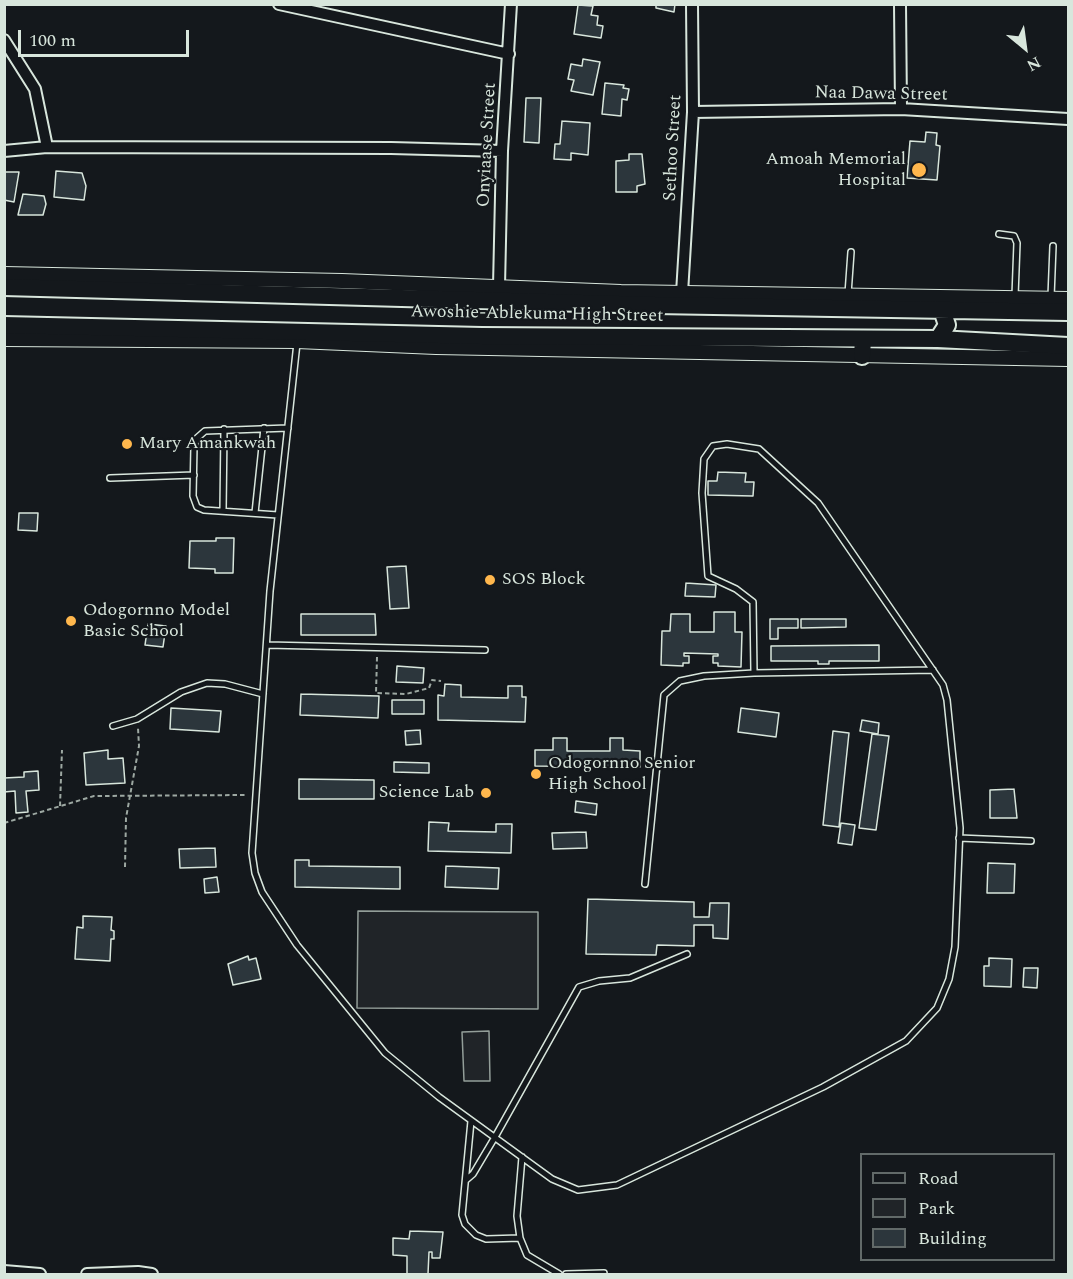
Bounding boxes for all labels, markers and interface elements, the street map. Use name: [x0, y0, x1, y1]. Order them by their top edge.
scale bar: [21, 18, 192, 56]
north arrow: [995, 18, 1055, 78]
text: 100 m: [29, 27, 76, 54]
text: N: [1022, 50, 1045, 77]
street label: Onyiaase Street: [474, 82, 502, 208]
street label: Naa Dawa Street: [814, 83, 948, 107]
street label: Sethoo Street: [660, 94, 688, 202]
place label: Amoah Memorial Hospital: [766, 149, 906, 192]
marker: Amoah Memorial Hospital: [910, 161, 928, 179]
street label: Awoshie-Ablekuma High Street: [410, 302, 664, 328]
place label: Mary Amankwah: [139, 433, 276, 455]
marker: Mary Amankwah: [120, 437, 134, 451]
place label: SOS Block: [502, 569, 586, 591]
marker: SOS Block: [483, 573, 497, 587]
place label: Odogornno Model Basic School: [83, 600, 230, 642]
marker: Odogornno Model Basic School: [64, 614, 78, 628]
place label: Odogornno Senior High School: [548, 753, 696, 795]
marker: Odogornno Senior High School: [529, 767, 543, 781]
place label: Science Lab: [379, 782, 474, 804]
marker: Science Lab: [479, 786, 493, 800]
legend: [860, 1153, 1055, 1261]
text: Road: [918, 1165, 959, 1192]
text: Park: [918, 1195, 955, 1222]
text: Building: [918, 1225, 987, 1252]

